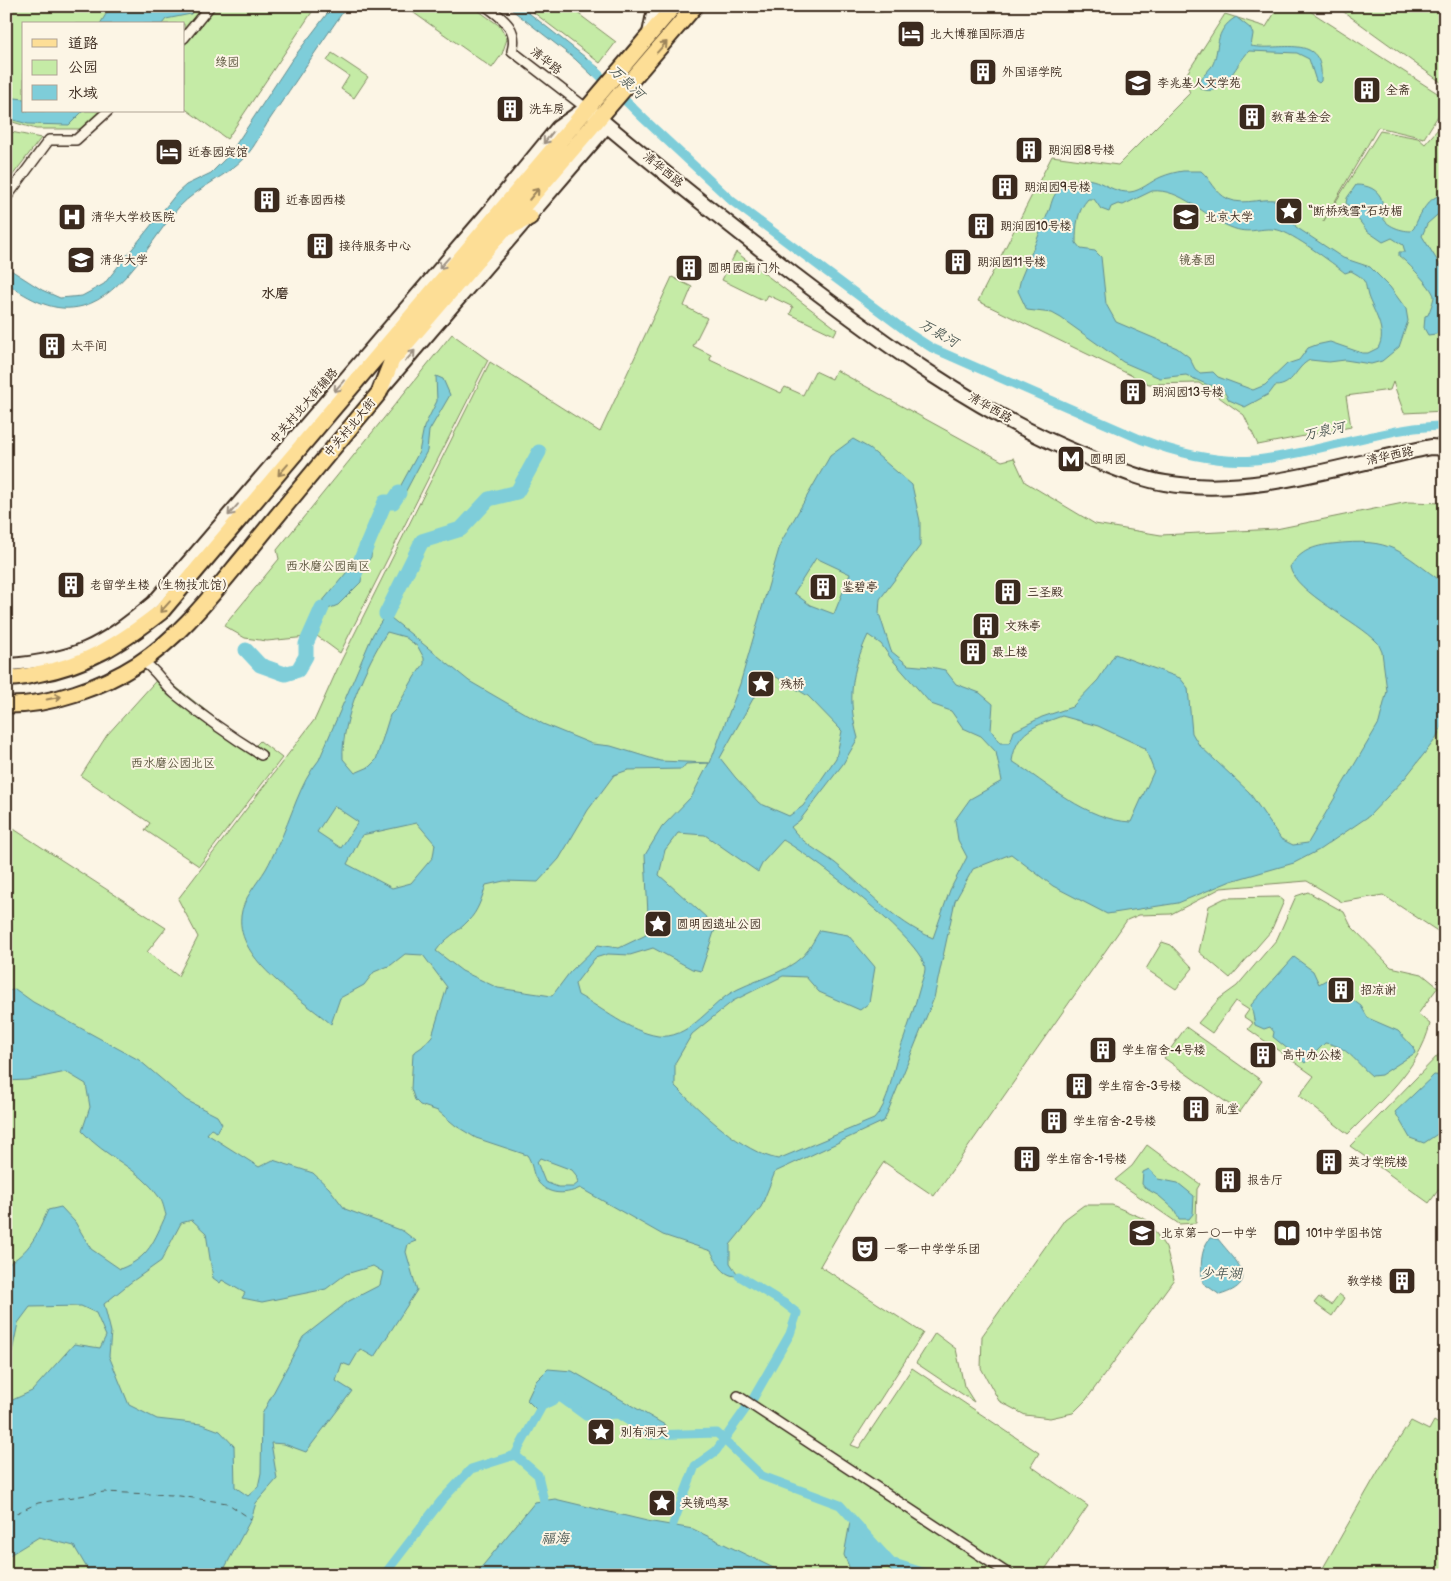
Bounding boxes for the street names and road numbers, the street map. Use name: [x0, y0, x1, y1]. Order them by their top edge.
street label: 清华路: [527, 44, 565, 78]
street label: 清华西路: [640, 149, 686, 191]
street label: 中关村北大街辅路: [267, 365, 341, 447]
street label: 清华西路: [965, 390, 1015, 426]
street label: 中关村北大街: [321, 396, 379, 460]
street label: 清华西路: [1365, 444, 1415, 468]

